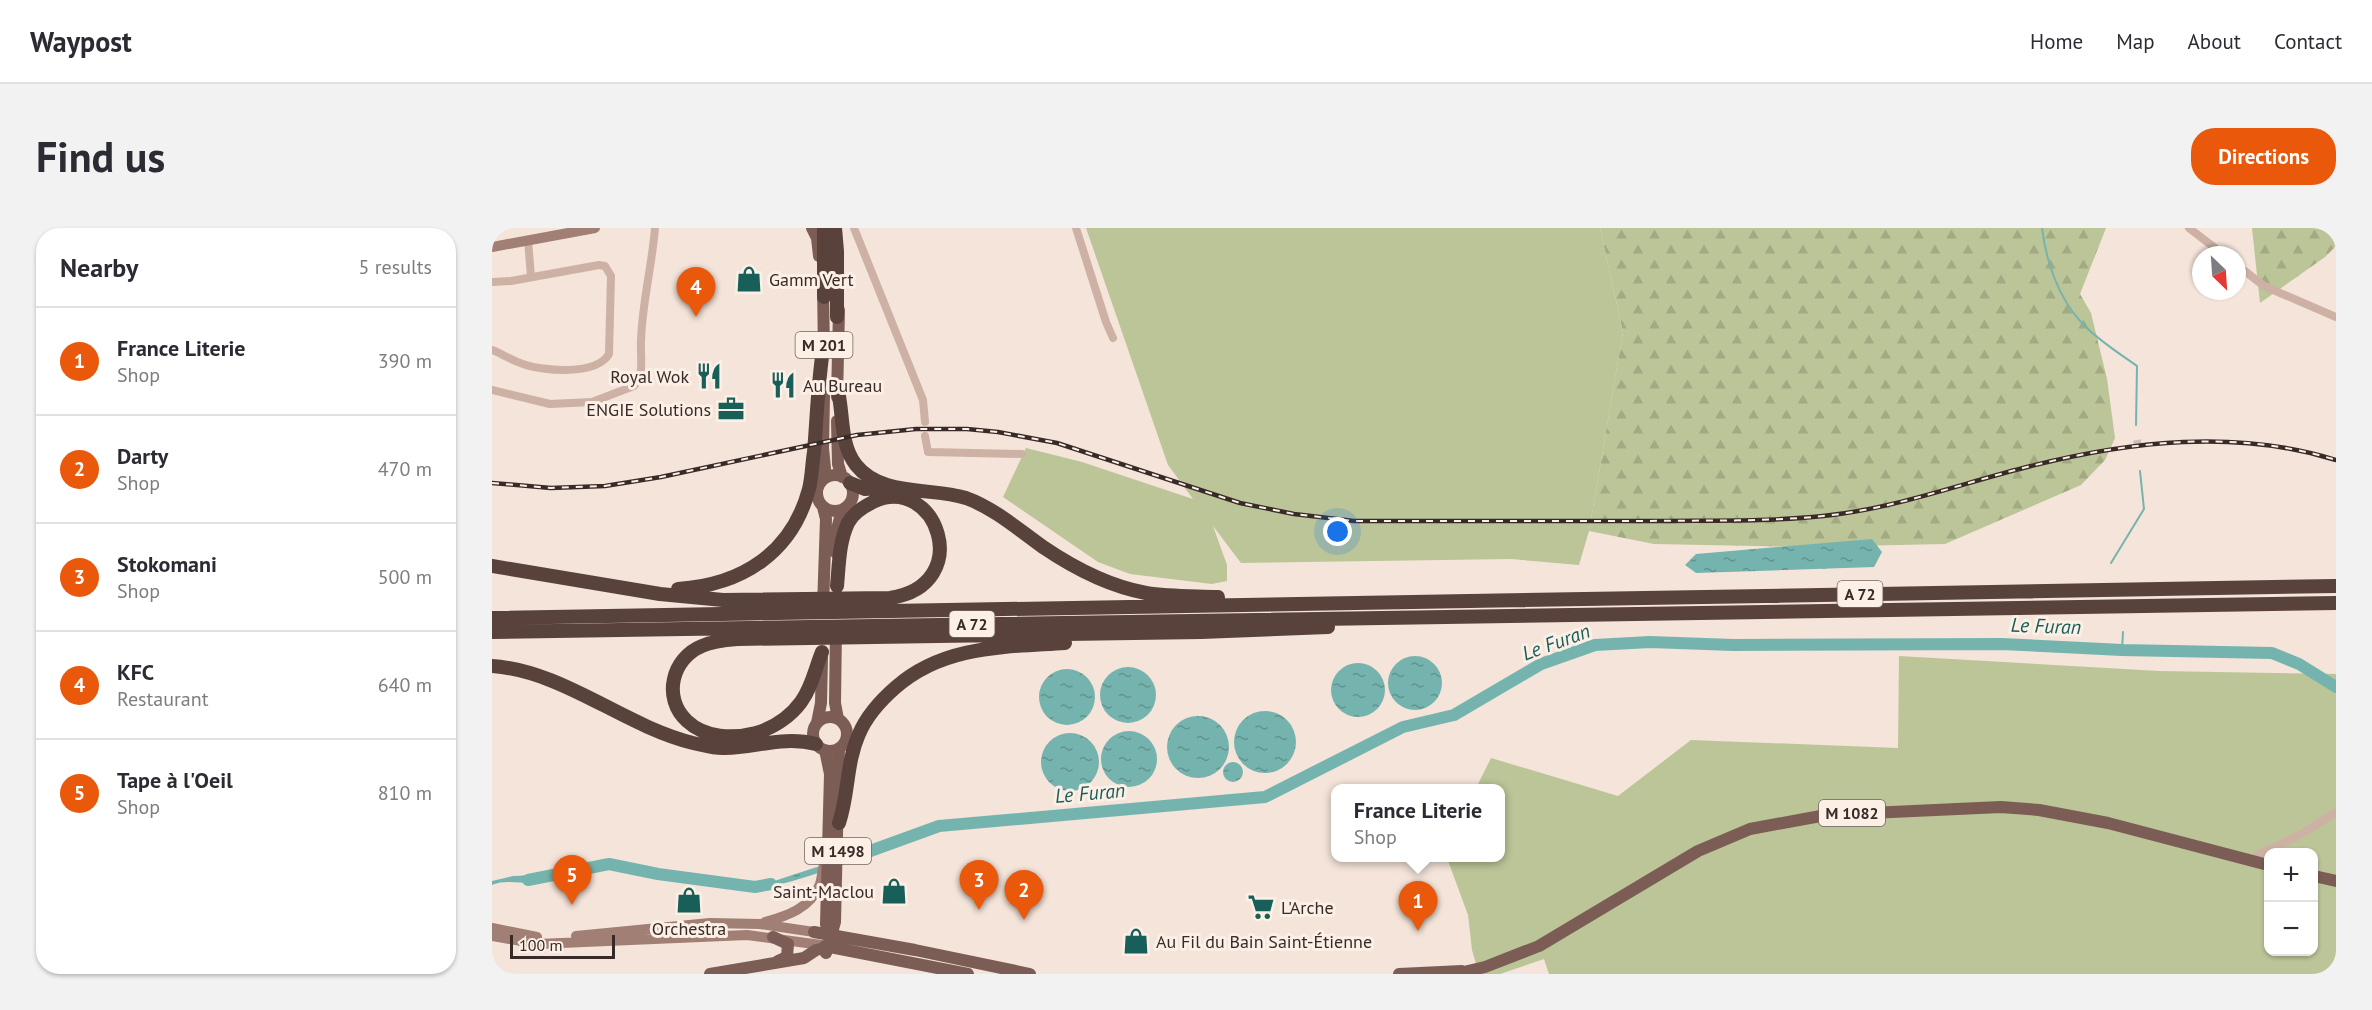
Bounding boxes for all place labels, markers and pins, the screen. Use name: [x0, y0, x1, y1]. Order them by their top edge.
shop icon: Gamm Vert: [734, 264, 764, 294]
pin: 4: [676, 268, 716, 317]
place label: Gamm Vert: [769, 268, 854, 291]
restaurant icon: Royal Wok: [694, 361, 724, 391]
place label: Royal Wok: [610, 365, 689, 388]
restaurant icon: Au Bureau: [768, 370, 798, 400]
place label: Au Bureau: [803, 374, 882, 397]
office icon: ENGIE Solutions: [716, 394, 746, 424]
place label: ENGIE Solutions: [586, 398, 711, 421]
pin: 5: [552, 856, 592, 905]
pin: 3: [960, 860, 998, 910]
pin: 2: [1004, 870, 1044, 920]
shop icon: Saint-Maclou: [879, 876, 909, 906]
place label: Saint-Maclou: [773, 880, 874, 903]
pin: 1: [1398, 882, 1438, 931]
shop icon: Orchestra: [674, 885, 704, 915]
supermarket icon: L'Arche: [1246, 892, 1276, 922]
place label: L'Arche: [1281, 896, 1334, 919]
place label: Orchestra: [652, 917, 726, 940]
shop icon: Au Fil du Bain Saint-Étienne: [1121, 926, 1151, 956]
place label: Au Fil du Bain Saint-Étienne: [1156, 930, 1372, 953]

